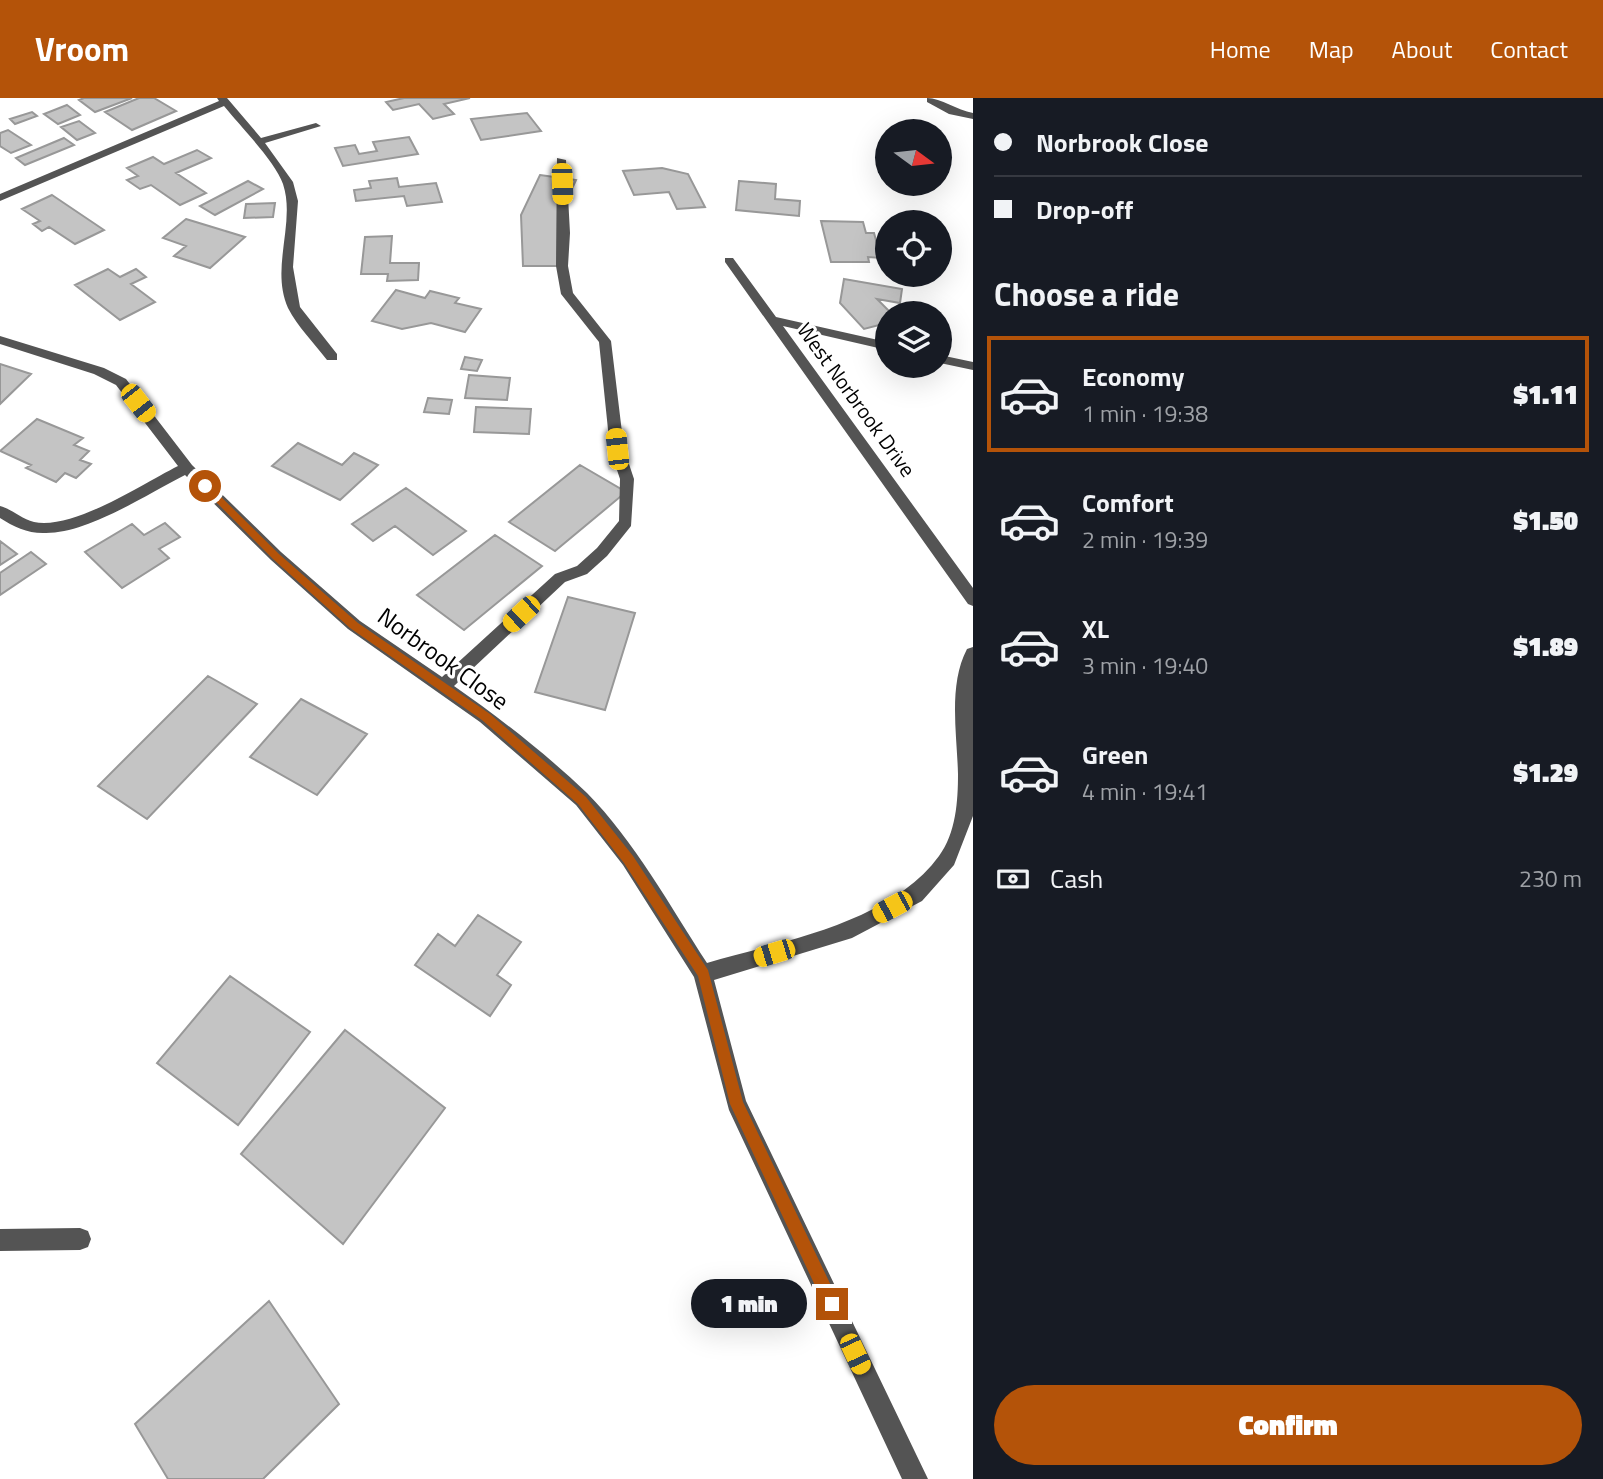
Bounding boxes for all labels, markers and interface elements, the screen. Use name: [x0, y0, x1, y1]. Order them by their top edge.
text: Vroom: [35, 24, 129, 74]
text: Home: [1210, 31, 1271, 67]
text: Map: [1309, 31, 1354, 67]
text: About: [1392, 31, 1452, 67]
text: Contact: [1490, 31, 1568, 67]
north arrow: [875, 119, 952, 196]
map controls: [875, 119, 952, 378]
text: Norbrook Close: [1036, 123, 1208, 162]
car: [551, 163, 574, 205]
text: Drop-off: [1036, 190, 1133, 229]
button: locate: [875, 210, 952, 287]
text: Choose a ride: [994, 270, 1179, 318]
button: layers: [875, 301, 952, 378]
street label: West Norbrook Drive: [790, 316, 924, 483]
text: Economy: [1082, 357, 1184, 396]
icon: car: [998, 363, 1061, 426]
text: $1.11: [1513, 375, 1578, 414]
car: [117, 380, 160, 426]
text: 1 min · 19:38: [1082, 396, 1208, 431]
car: [605, 427, 630, 471]
route start: [189, 470, 221, 502]
text: Comfort: [1082, 483, 1174, 522]
icon: car: [998, 489, 1061, 552]
text: $1.50: [1513, 501, 1578, 540]
text: 2 min · 19:39: [1082, 522, 1208, 557]
car: [499, 592, 544, 636]
street label: Norbrook Close: [371, 598, 517, 718]
text: XL: [1082, 609, 1109, 648]
icon: car: [998, 615, 1061, 678]
text: $1.89: [1513, 627, 1578, 666]
text: 3 min · 19:40: [1082, 648, 1208, 683]
text: Green: [1082, 735, 1148, 774]
icon: car: [998, 741, 1061, 804]
text: $1.29: [1513, 753, 1578, 792]
text: 4 min · 19:41: [1082, 774, 1208, 809]
text: Cash: [1050, 859, 1103, 898]
icon: cash: [994, 860, 1032, 898]
text: 230 m: [1519, 861, 1582, 896]
car: [869, 888, 916, 926]
car: [751, 937, 798, 969]
callout: 1 min: [692, 1280, 808, 1328]
text: 1 min: [720, 1286, 778, 1321]
route end: [816, 1288, 848, 1320]
car: [837, 1331, 874, 1377]
button: Confirm: [994, 1385, 1582, 1465]

